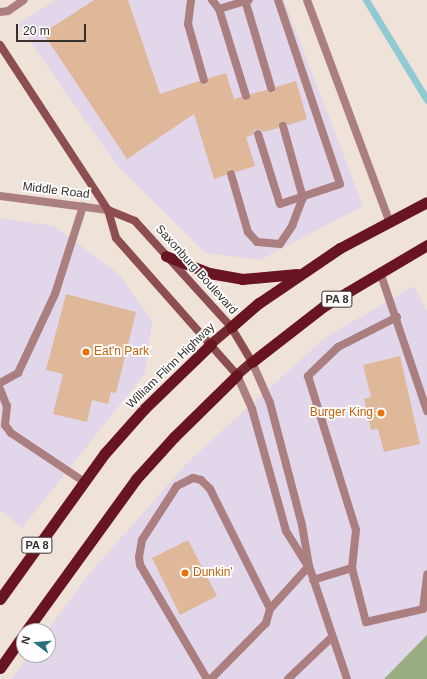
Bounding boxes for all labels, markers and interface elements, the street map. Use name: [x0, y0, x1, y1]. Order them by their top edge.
scale bar: [18, 16, 88, 42]
text: 20 m: [23, 24, 50, 38]
street label: Middle Road: [22, 180, 90, 202]
street label: Saxonburg Boulevard: [152, 222, 240, 318]
road number: PA 8: [321, 290, 353, 308]
street label: William Flinn Highway: [124, 320, 218, 412]
place label: Eat'n Park: [94, 345, 149, 359]
marker: Eat'n Park: [81, 347, 91, 357]
place label: Burger King: [310, 406, 373, 420]
marker: Burger King: [376, 408, 386, 418]
road number: PA 8: [21, 536, 53, 554]
place label: Dunkin': [193, 566, 233, 580]
marker: Dunkin': [180, 568, 190, 578]
north arrow: [16, 623, 56, 663]
text: N: [19, 634, 32, 645]

